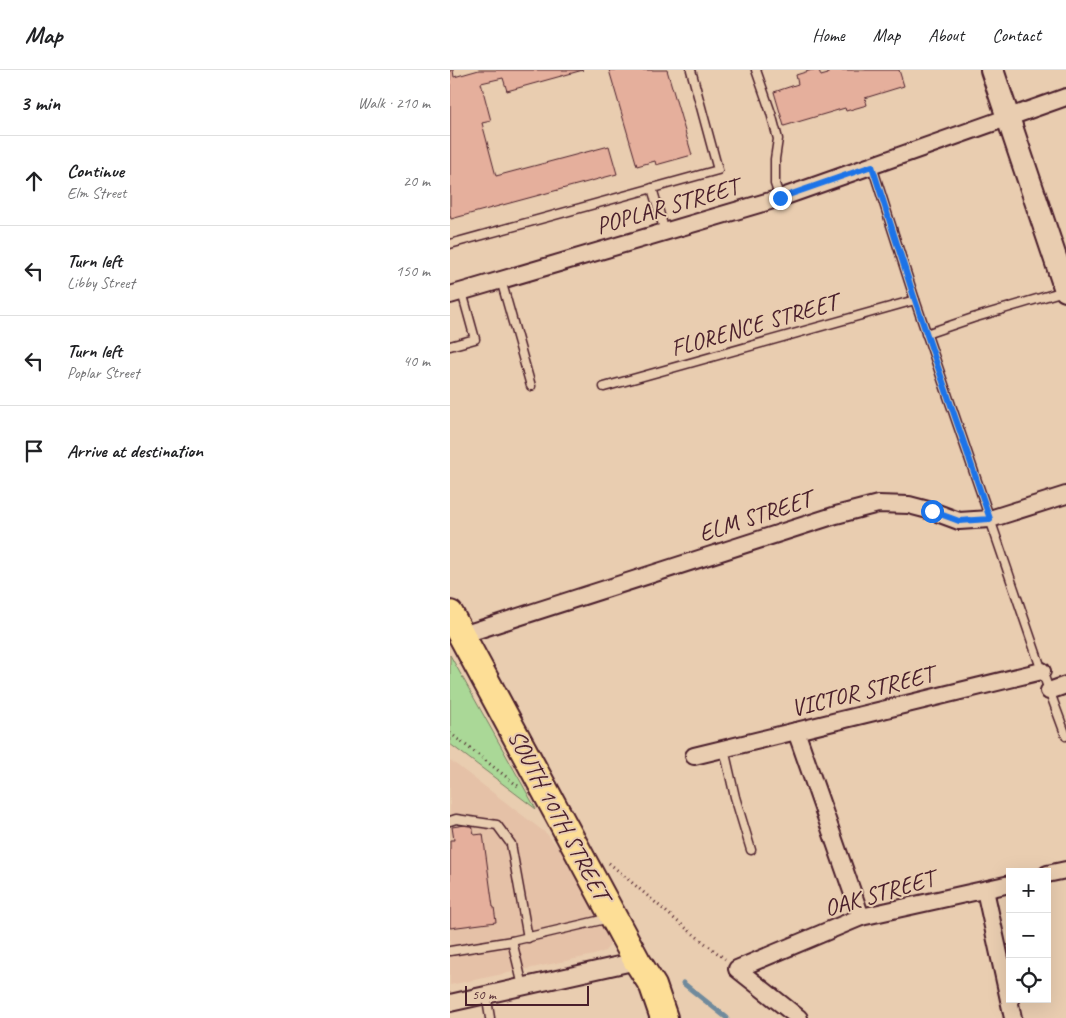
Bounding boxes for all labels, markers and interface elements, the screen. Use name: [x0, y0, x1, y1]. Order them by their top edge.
text: Map: [25, 20, 62, 50]
text: Home: [812, 24, 845, 46]
text: Map: [873, 24, 900, 46]
text: About: [928, 24, 964, 46]
text: Contact: [992, 24, 1041, 46]
text: 3 min: [20, 90, 60, 116]
text: Walk · 210 m: [358, 93, 430, 113]
text: Continue: [67, 159, 124, 183]
icon: ahead: [20, 167, 48, 195]
street label: POPLAR STREET: [592, 170, 747, 241]
text: 20 m: [403, 171, 430, 191]
text: Elm Street: [67, 183, 126, 203]
route end: [769, 187, 792, 210]
text: Turn left: [67, 249, 122, 273]
icon: left: [20, 257, 48, 285]
text: 150 m: [396, 261, 430, 281]
text: Libby Street: [67, 273, 135, 293]
street label: FLORENCE STREET: [667, 285, 846, 363]
text: Turn left: [67, 339, 122, 363]
icon: left: [20, 347, 48, 375]
text: 40 m: [403, 351, 430, 371]
text: Poplar Street: [67, 363, 139, 383]
icon: arrive: [20, 437, 48, 465]
text: Arrive at destination: [67, 439, 203, 463]
street label: ELM STREET: [695, 482, 821, 548]
route start: [921, 500, 944, 523]
street label: VICTOR STREET: [788, 657, 942, 723]
street label: SOUTH 10TH STREET: [501, 724, 619, 911]
street label: OAK STREET: [821, 861, 943, 923]
map controls: [1006, 868, 1051, 1003]
button: +: [1006, 868, 1051, 913]
button: −: [1006, 913, 1051, 958]
button: locate: [1006, 958, 1051, 1003]
scale bar: [465, 983, 589, 1006]
text: 50 m: [472, 986, 496, 1003]

